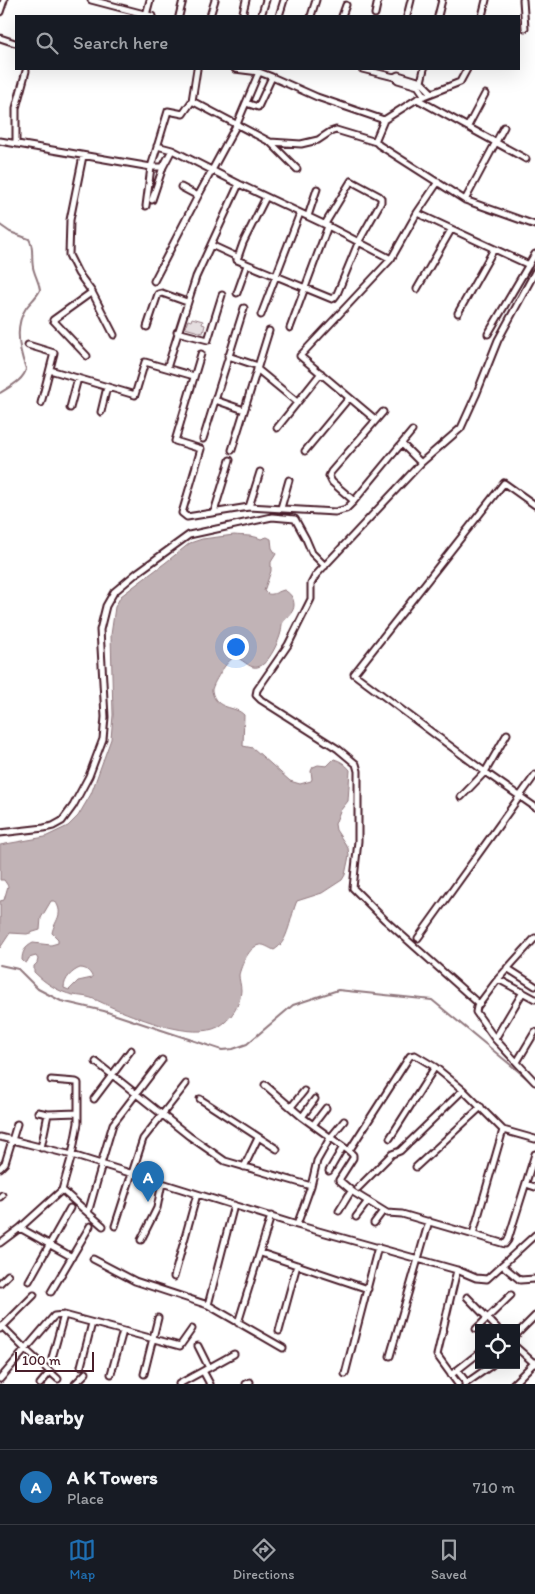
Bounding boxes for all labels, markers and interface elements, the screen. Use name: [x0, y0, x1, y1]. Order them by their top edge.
search box: [15, 15, 520, 70]
icon: search: [33, 29, 61, 57]
text: Search here: [73, 31, 168, 54]
your location: [223, 634, 249, 660]
pin: A: [132, 1161, 164, 1202]
map controls: [475, 1324, 520, 1369]
button: locate: [475, 1324, 520, 1369]
scale bar: [15, 1349, 94, 1372]
text: 100 m: [22, 1352, 61, 1369]
text: Nearby: [20, 1404, 84, 1429]
text: A K Towers: [67, 1466, 158, 1489]
text: A: [31, 1478, 41, 1497]
text: 710 m: [473, 1478, 515, 1497]
text: Place: [67, 1489, 104, 1508]
tab: Map: [68, 1536, 96, 1583]
tab: Directions: [233, 1536, 294, 1583]
tab: Saved: [431, 1536, 467, 1583]

